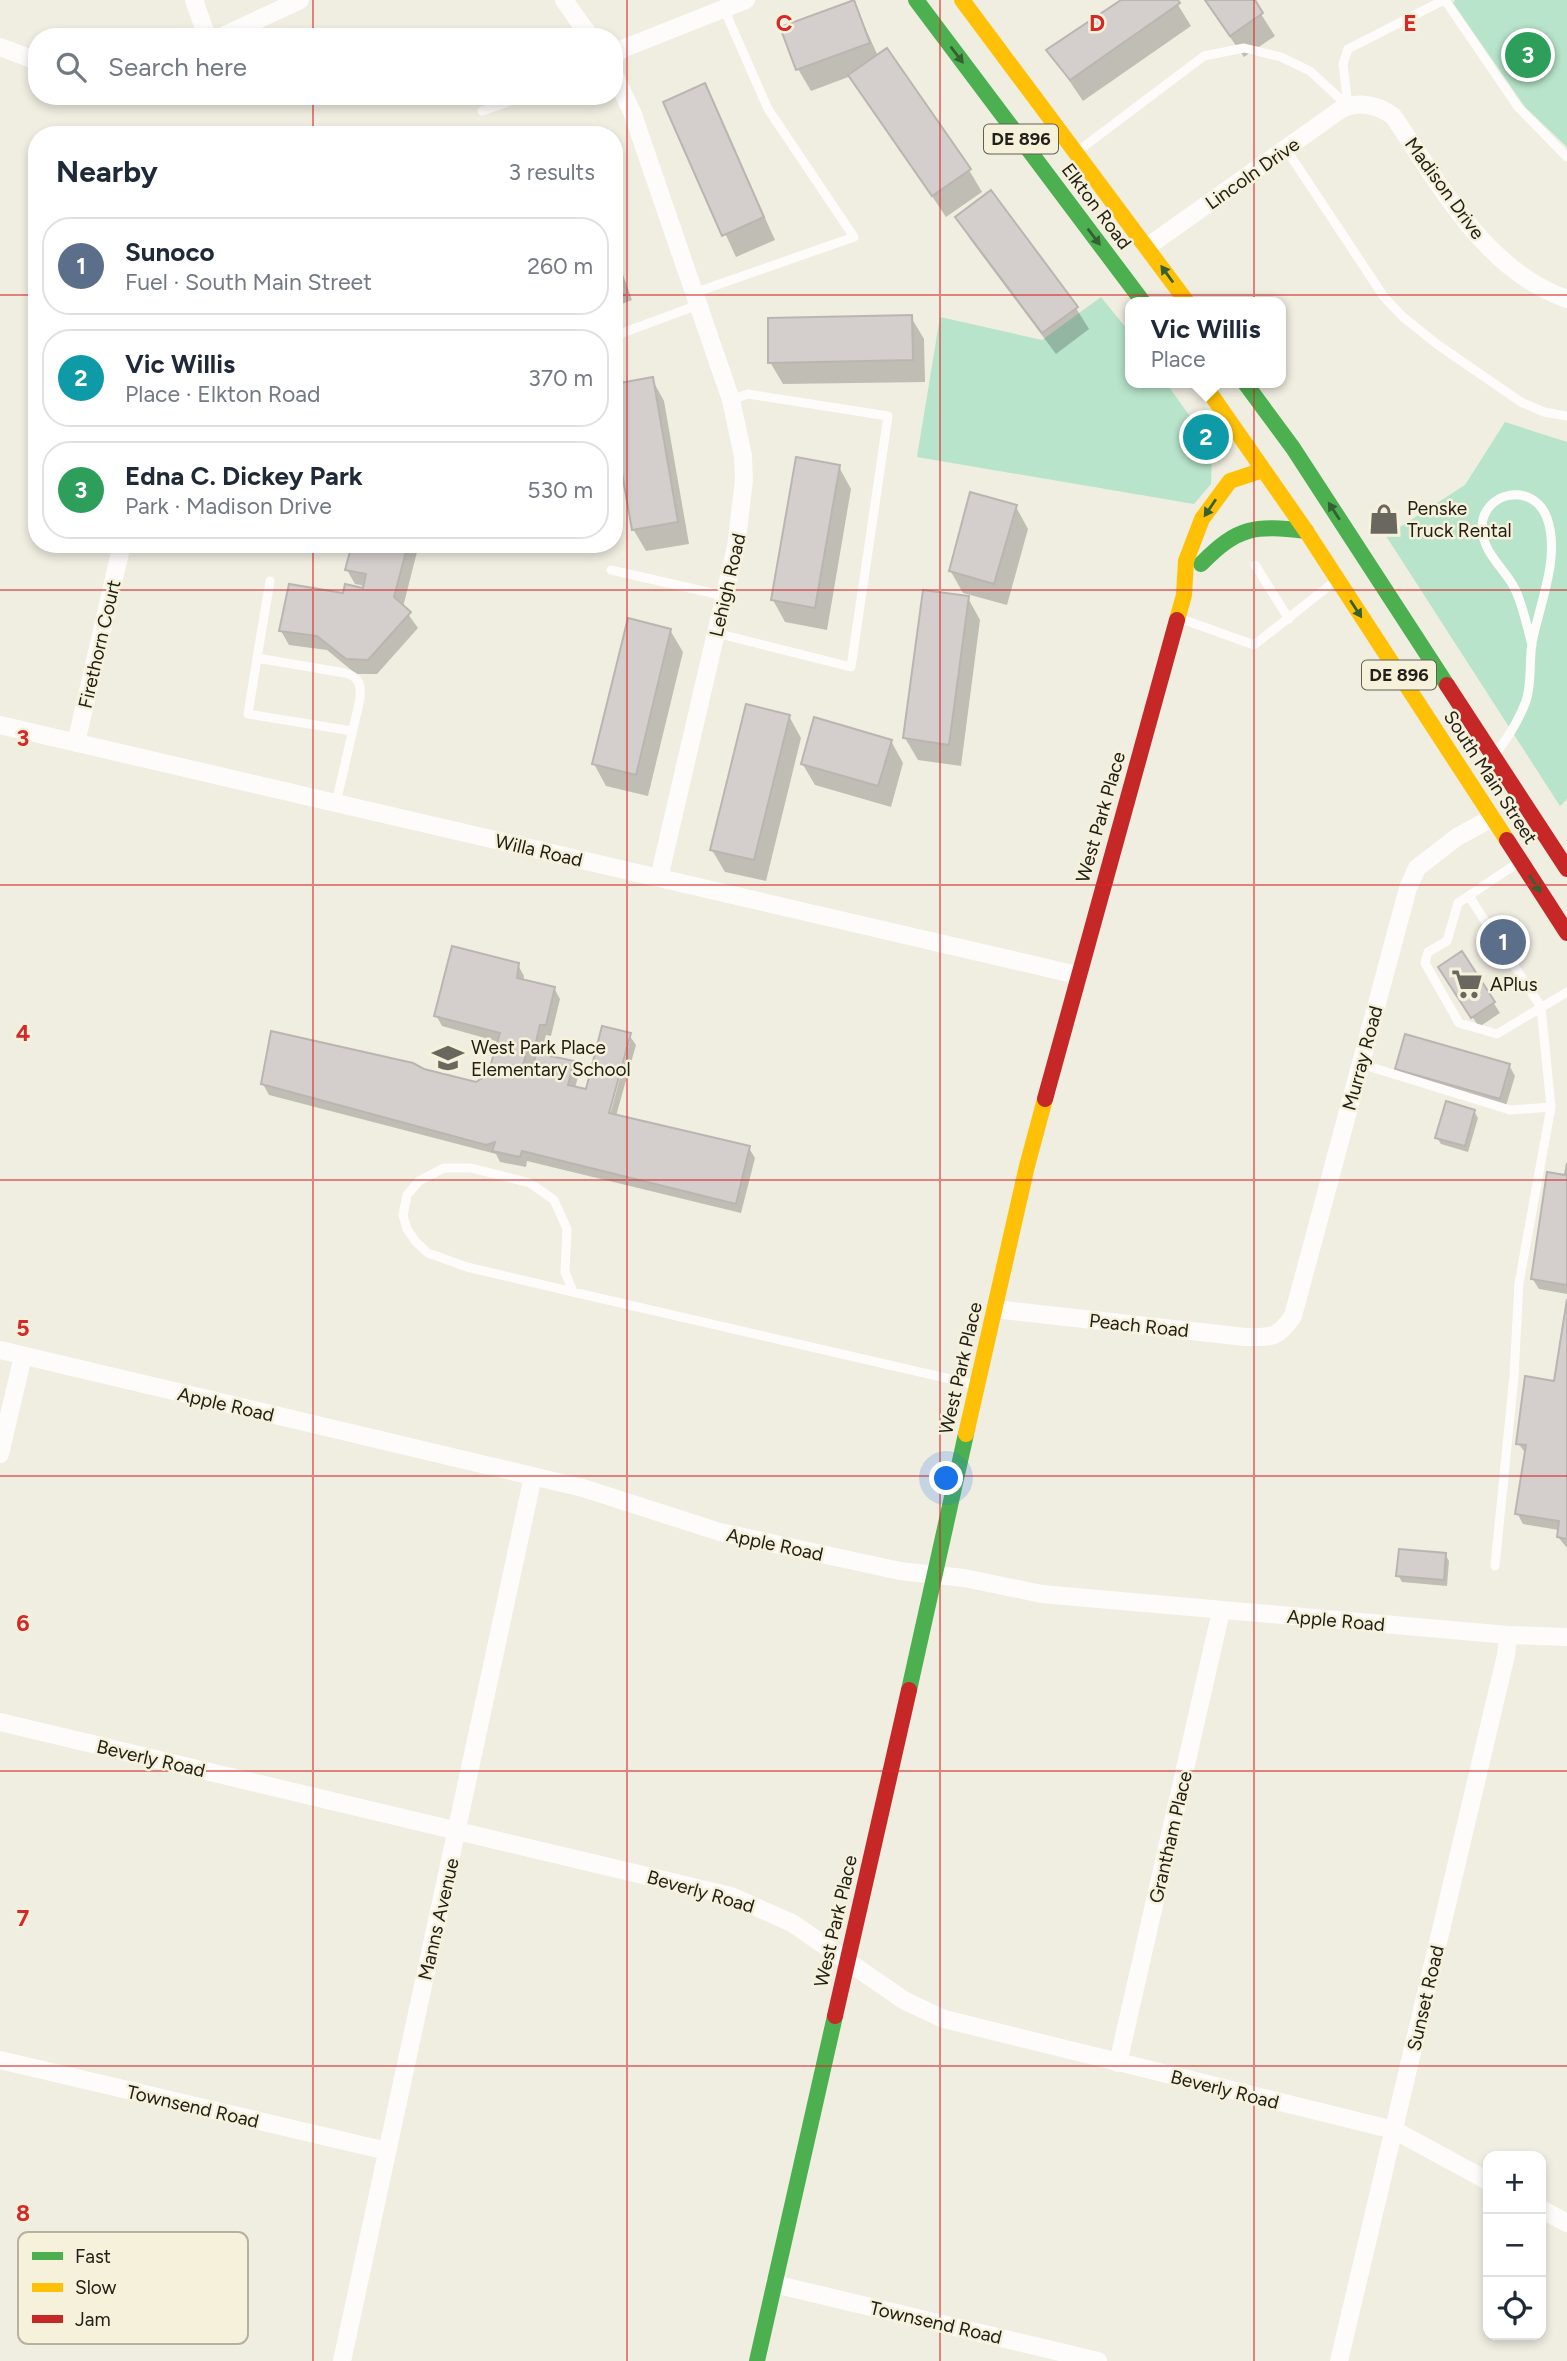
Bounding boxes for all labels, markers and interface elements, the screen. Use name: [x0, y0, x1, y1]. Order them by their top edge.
text: C: [776, 9, 793, 37]
text: D: [1089, 9, 1105, 37]
text: E: [1403, 9, 1417, 37]
search box: [28, 28, 623, 105]
pin: 3: [1505, 29, 1551, 81]
one-way arrow: [950, 45, 965, 63]
icon: search: [52, 48, 90, 86]
text: Search here: [108, 51, 247, 83]
road number: DE 896: [984, 124, 1058, 154]
street label: Lincoln Drive: [1201, 133, 1304, 214]
street label: Madison Drive: [1400, 133, 1489, 244]
text: Nearby: [56, 153, 158, 190]
text: 3 results: [508, 158, 595, 186]
street label: Elkton Road: [1057, 159, 1136, 254]
one-way arrow: [1086, 227, 1101, 245]
text: Sunoco: [125, 236, 215, 268]
text: 1: [76, 252, 86, 280]
text: 260 m: [527, 252, 593, 280]
one-way arrow: [1160, 265, 1174, 284]
text: Fuel · South Main Street: [125, 268, 372, 296]
popup: [1125, 297, 1286, 388]
text: Vic Willis: [1150, 313, 1261, 345]
text: Place: [1150, 345, 1206, 373]
text: Vic Willis: [125, 348, 235, 380]
text: 2: [74, 364, 88, 392]
text: 370 m: [528, 364, 593, 392]
text: Place · Elkton Road: [125, 380, 321, 408]
pin: 2: [1183, 411, 1229, 463]
text: Edna C. Dickey Park: [125, 460, 363, 492]
text: 3: [75, 476, 87, 504]
text: 530 m: [527, 476, 593, 504]
text: Park · Madison Drive: [125, 492, 332, 520]
place label: Penske Truck Rental: [1407, 497, 1512, 542]
one-way arrow: [1203, 499, 1217, 517]
one-way arrow: [1328, 501, 1341, 520]
shop icon: Penske Truck Rental: [1367, 502, 1401, 536]
street label: Lehigh Road: [704, 531, 751, 639]
street label: Firethorn Court: [74, 578, 125, 711]
one-way arrow: [1350, 600, 1363, 619]
road number: DE 896: [1362, 660, 1436, 690]
street label: South Main Street: [1439, 706, 1542, 848]
text: 3: [17, 724, 29, 752]
street label: West Park Place: [1071, 749, 1130, 885]
street label: Willa Road: [493, 829, 585, 872]
one-way arrow: [1528, 874, 1541, 893]
pin: 1: [1480, 916, 1526, 968]
supermarket icon: APlus: [1450, 967, 1484, 1001]
place label: APlus: [1490, 973, 1538, 996]
street label: Murray Road: [1337, 1003, 1388, 1113]
text: 4: [16, 1019, 30, 1047]
place label: West Park Place Elementary School: [471, 1036, 631, 1081]
school or university icon: West Park Place Elementary School: [431, 1041, 465, 1075]
street label: West Park Place: [934, 1300, 987, 1436]
street label: Peach Road: [1088, 1309, 1190, 1342]
text: 5: [16, 1314, 30, 1342]
street label: Apple Road: [175, 1382, 276, 1427]
your location: [929, 1461, 963, 1495]
street label: Apple Road: [724, 1523, 825, 1566]
street label: Apple Road: [1286, 1605, 1386, 1636]
text: 6: [16, 1609, 30, 1637]
street label: Beverly Road: [94, 1735, 207, 1782]
street label: Grantham Place: [1144, 1769, 1197, 1905]
street label: West Park Place: [809, 1853, 862, 1989]
street label: Manns Avenue: [413, 1856, 464, 1982]
street label: Beverly Road: [644, 1865, 757, 1918]
text: 7: [17, 1904, 30, 1932]
street label: Sunset Road: [1402, 1943, 1449, 2053]
street label: Beverly Road: [1168, 2065, 1281, 2114]
street label: Townsend Road: [125, 2080, 261, 2133]
map controls: [1483, 2151, 1546, 2340]
button: +: [1483, 2151, 1546, 2214]
text: 8: [16, 2199, 30, 2227]
button: −: [1483, 2214, 1546, 2277]
legend: [18, 2232, 248, 2344]
text: Fast: [75, 2245, 111, 2268]
text: Slow: [75, 2276, 117, 2299]
button: locate: [1483, 2277, 1546, 2340]
street label: Townsend Road: [868, 2296, 1004, 2349]
text: Jam: [75, 2308, 111, 2331]

